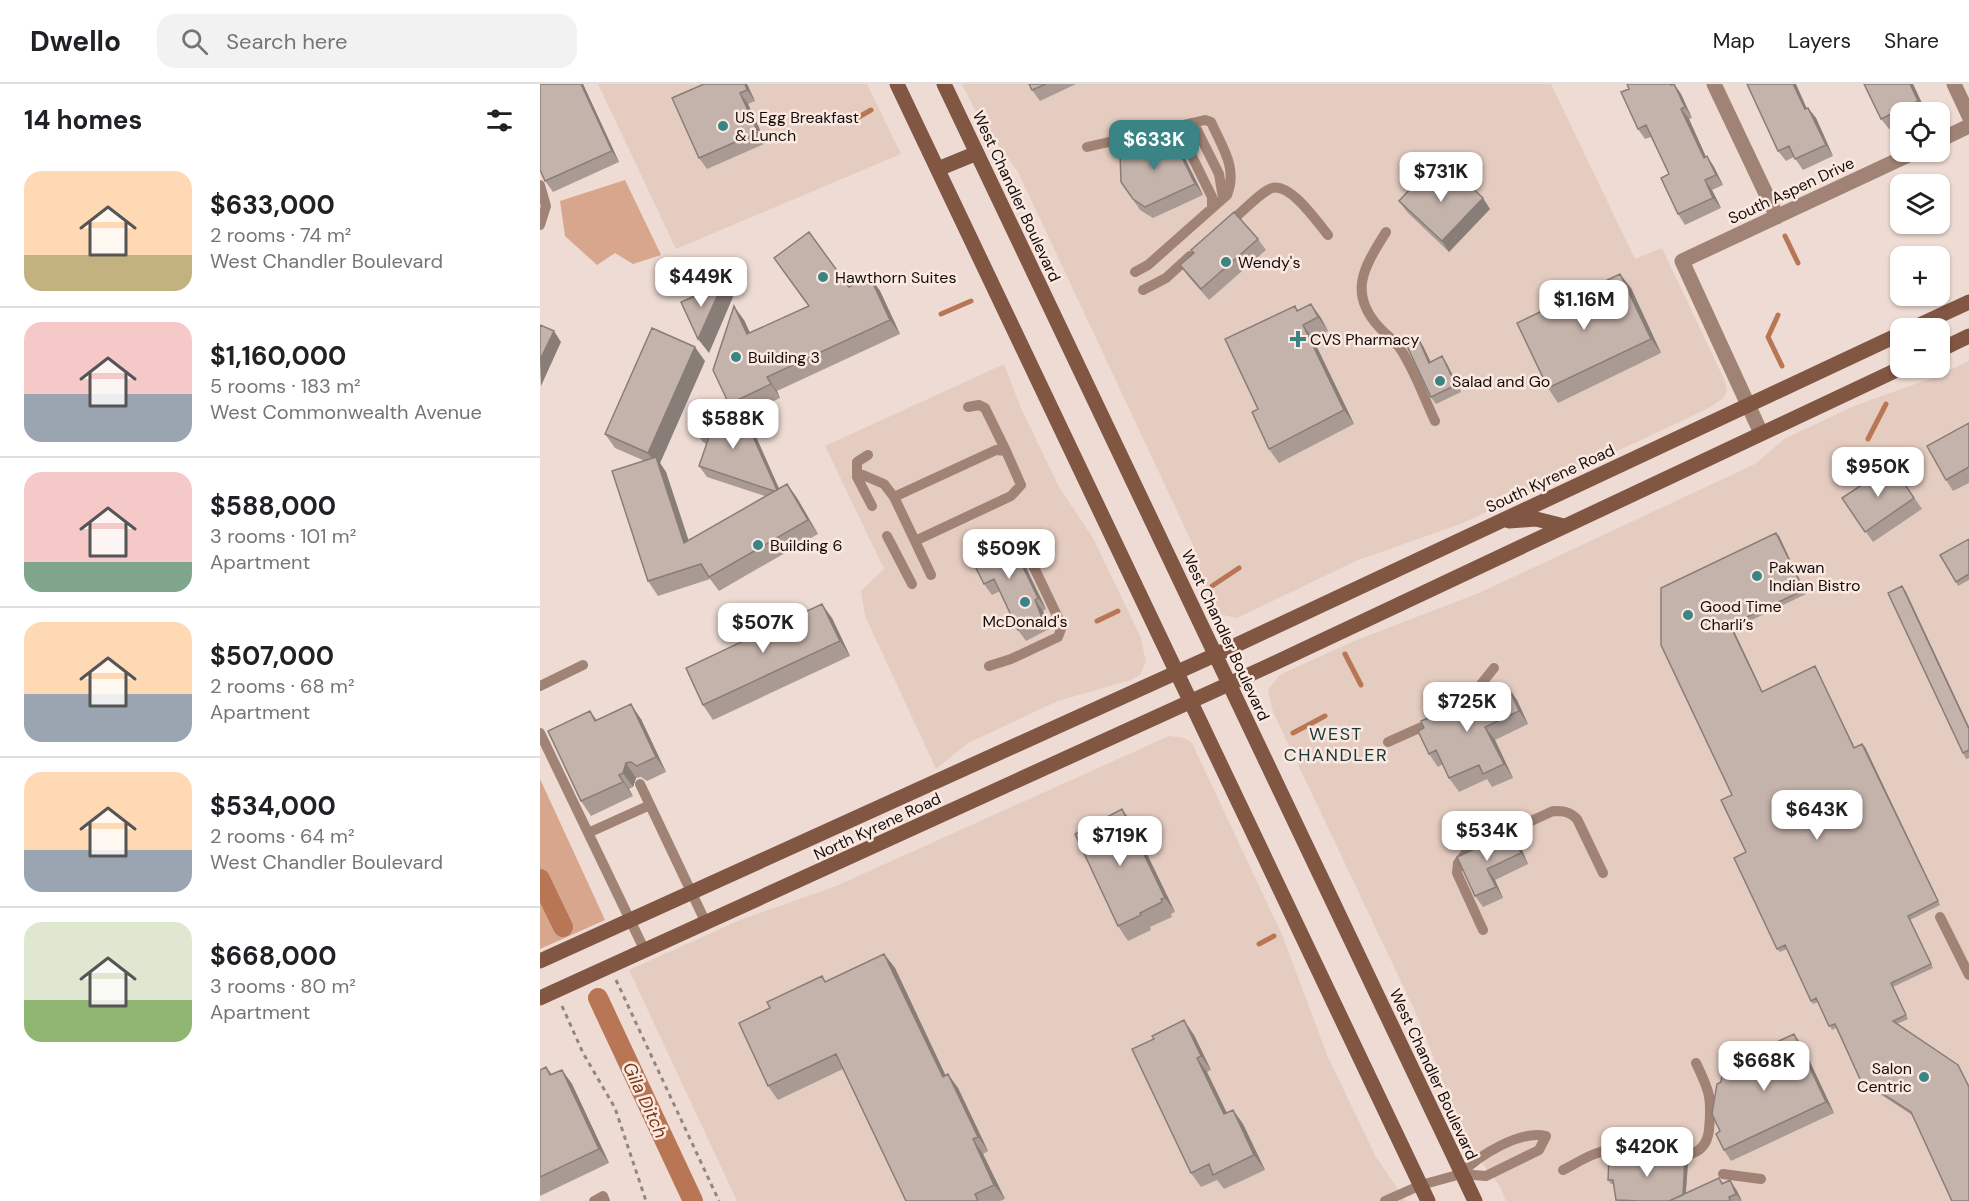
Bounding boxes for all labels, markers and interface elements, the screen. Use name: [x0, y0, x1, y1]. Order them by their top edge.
search box: [157, 14, 577, 68]
text: Dwello: [30, 23, 121, 60]
icon: search: [178, 25, 211, 58]
text: Search here: [226, 27, 348, 56]
text: Map: [1713, 27, 1755, 55]
text: Layers: [1788, 27, 1851, 55]
text: Share: [1884, 27, 1939, 55]
map controls: [1890, 102, 1950, 378]
button: locate: [1890, 102, 1950, 162]
text: 14 homes: [24, 103, 142, 137]
icon: filters: [483, 104, 516, 137]
place label: US Egg Breakfast & Lunch: [735, 107, 859, 146]
street label: West Chandler Boulevard: [968, 107, 1065, 285]
marker: US Egg Breakfast & Lunch: [716, 119, 730, 133]
pin: $633K: [1112, 120, 1196, 171]
text: $633K: [1123, 126, 1185, 152]
pin: $731K: [1399, 152, 1483, 203]
street label: South Aspen Drive: [1725, 152, 1858, 229]
text: $731K: [1414, 158, 1468, 184]
button: layers: [1890, 174, 1950, 234]
text: $633,000: [210, 188, 335, 222]
icon: home: [72, 195, 144, 267]
text: 2 rooms · 74 m²: [210, 222, 351, 248]
button: +: [1890, 246, 1950, 306]
text: West Chandler Boulevard: [210, 248, 443, 274]
place label: Wendy's: [1238, 252, 1300, 273]
marker: Wendy's: [1219, 255, 1233, 269]
pin: $449K: [659, 257, 743, 308]
text: $449K: [669, 263, 733, 289]
place label: Hawthorn Suites: [835, 267, 956, 288]
marker: Hawthorn Suites: [816, 270, 830, 284]
pin: $1.16M: [1535, 280, 1633, 331]
text: $1.16M: [1553, 286, 1615, 312]
button: −: [1890, 318, 1950, 378]
place label: CVS Pharmacy: [1310, 329, 1419, 350]
marker: CVS Pharmacy: [1291, 332, 1305, 346]
text: $1,160,000: [210, 339, 346, 373]
icon: home: [72, 346, 144, 418]
place label: Building 3: [748, 347, 820, 368]
marker: Building 3: [729, 350, 743, 364]
place label: Salad and Go: [1452, 371, 1550, 392]
text: 5 rooms · 183 m²: [210, 373, 361, 399]
marker: Salad and Go: [1433, 374, 1447, 388]
text: West Commonwealth Avenue: [210, 399, 482, 425]
pin: $588K: [691, 399, 775, 450]
text: $588K: [702, 405, 764, 431]
street label: South Kyrene Road: [1483, 439, 1618, 517]
pin: $950K: [1836, 447, 1920, 498]
text: $950K: [1846, 453, 1910, 479]
text: $588,000: [210, 489, 336, 523]
icon: home: [72, 496, 144, 568]
text: 3 rooms · 101 m²: [210, 523, 356, 549]
pin: $509K: [967, 529, 1051, 580]
place label: Building 6: [770, 535, 843, 556]
text: $509K: [977, 535, 1041, 561]
marker: Building 6: [751, 538, 765, 552]
street label: West Chandler Boulevard: [1177, 546, 1274, 724]
text: Apartment: [210, 549, 310, 575]
place label: Pakwan Indian Bistro: [1769, 557, 1861, 596]
marker: Pakwan Indian Bistro: [1750, 569, 1764, 583]
marker: McDonald's: [1018, 595, 1032, 609]
place label: Good Time Charli’s: [1700, 596, 1782, 635]
pin: $507K: [721, 603, 805, 654]
marker: Good Time Charli’s: [1681, 608, 1695, 622]
text: $507K: [732, 609, 794, 635]
place label: McDonald's: [982, 611, 1068, 632]
text: $507,000: [210, 639, 334, 673]
icon: home: [72, 646, 144, 718]
text: 2 rooms · 68 m²: [210, 673, 355, 699]
pin: $725K: [1425, 682, 1509, 733]
text: $725K: [1437, 688, 1497, 714]
text: Apartment: [210, 699, 310, 725]
district label: WEST CHANDLER: [1284, 722, 1388, 767]
street label: North Kyrene Road: [810, 788, 944, 865]
text: $534,000: [210, 789, 336, 823]
pin: $643K: [1775, 790, 1859, 841]
icon: home: [72, 796, 144, 868]
text: $643K: [1786, 796, 1848, 822]
pin: $534K: [1445, 811, 1529, 862]
pin: $719K: [1078, 816, 1162, 867]
text: $534K: [1456, 817, 1518, 843]
text: $719K: [1092, 822, 1148, 848]
text: 2 rooms · 64 m²: [210, 823, 354, 849]
text: West Chandler Boulevard: [210, 849, 443, 875]
text: $668,000: [210, 939, 336, 973]
icon: home: [72, 946, 144, 1018]
text: 3 rooms · 80 m²: [210, 973, 356, 999]
street label: West Chandler Boulevard: [1385, 985, 1482, 1163]
text: Apartment: [210, 999, 310, 1025]
pin: $668K: [1722, 1041, 1806, 1092]
text: $668K: [1732, 1047, 1796, 1073]
water label: Gila Ditch: [617, 1058, 673, 1142]
place label: Salon Centric: [1857, 1058, 1912, 1097]
marker: Salon Centric: [1917, 1070, 1931, 1084]
pin: $420K: [1605, 1127, 1689, 1178]
text: $420K: [1615, 1133, 1679, 1159]

